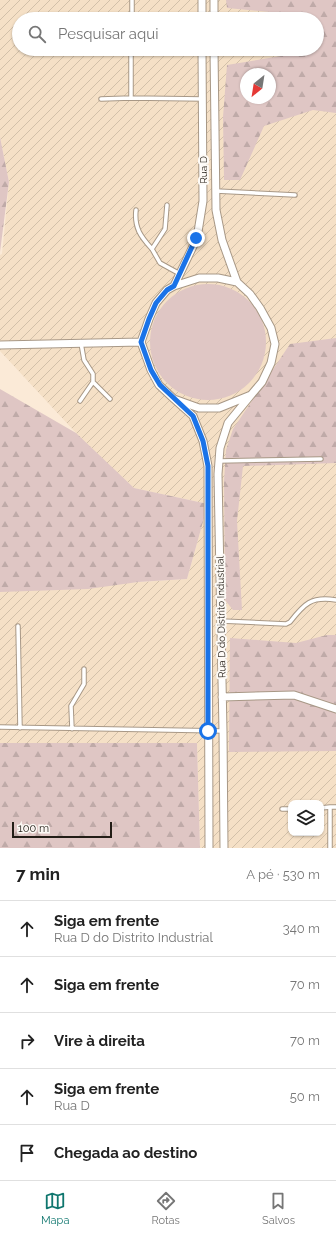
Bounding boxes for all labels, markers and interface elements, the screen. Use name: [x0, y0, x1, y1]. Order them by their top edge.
search box: [12, 12, 324, 56]
icon: search: [26, 23, 48, 45]
text: Pesquisar aqui: [58, 25, 158, 43]
north arrow: [240, 68, 276, 104]
street label: Rua D: [198, 156, 209, 184]
route end: [187, 229, 205, 247]
street label: Rua D do Distrito Industrial: [214, 555, 228, 678]
route start: [199, 722, 217, 740]
map controls: [288, 800, 324, 836]
button: layers: [288, 800, 324, 836]
scale bar: [12, 820, 112, 839]
text: 100 m: [18, 822, 49, 835]
text: 7 min: [16, 864, 60, 884]
text: A pé · 530 m: [246, 867, 320, 882]
text: Siga em frente: [54, 912, 159, 930]
icon: ahead: [16, 918, 38, 940]
text: 340 m: [283, 921, 320, 936]
text: Rua D do Distrito Industrial: [54, 930, 213, 945]
icon: ahead: [16, 974, 38, 996]
text: Siga em frente: [54, 976, 159, 994]
text: 70 m: [290, 977, 320, 992]
icon: right: [16, 1030, 38, 1052]
text: Vire à direita: [54, 1032, 145, 1050]
text: 70 m: [290, 1033, 320, 1048]
text: Siga em frente: [54, 1080, 159, 1098]
icon: ahead: [16, 1086, 38, 1108]
text: 50 m: [290, 1089, 320, 1104]
text: Rua D: [54, 1098, 90, 1113]
icon: arrive: [16, 1142, 38, 1164]
text: Chegada ao destino: [54, 1144, 197, 1162]
tab: Mapa: [41, 1190, 69, 1227]
tab: Rotas: [151, 1190, 180, 1227]
tab: Salvos: [262, 1190, 295, 1227]

